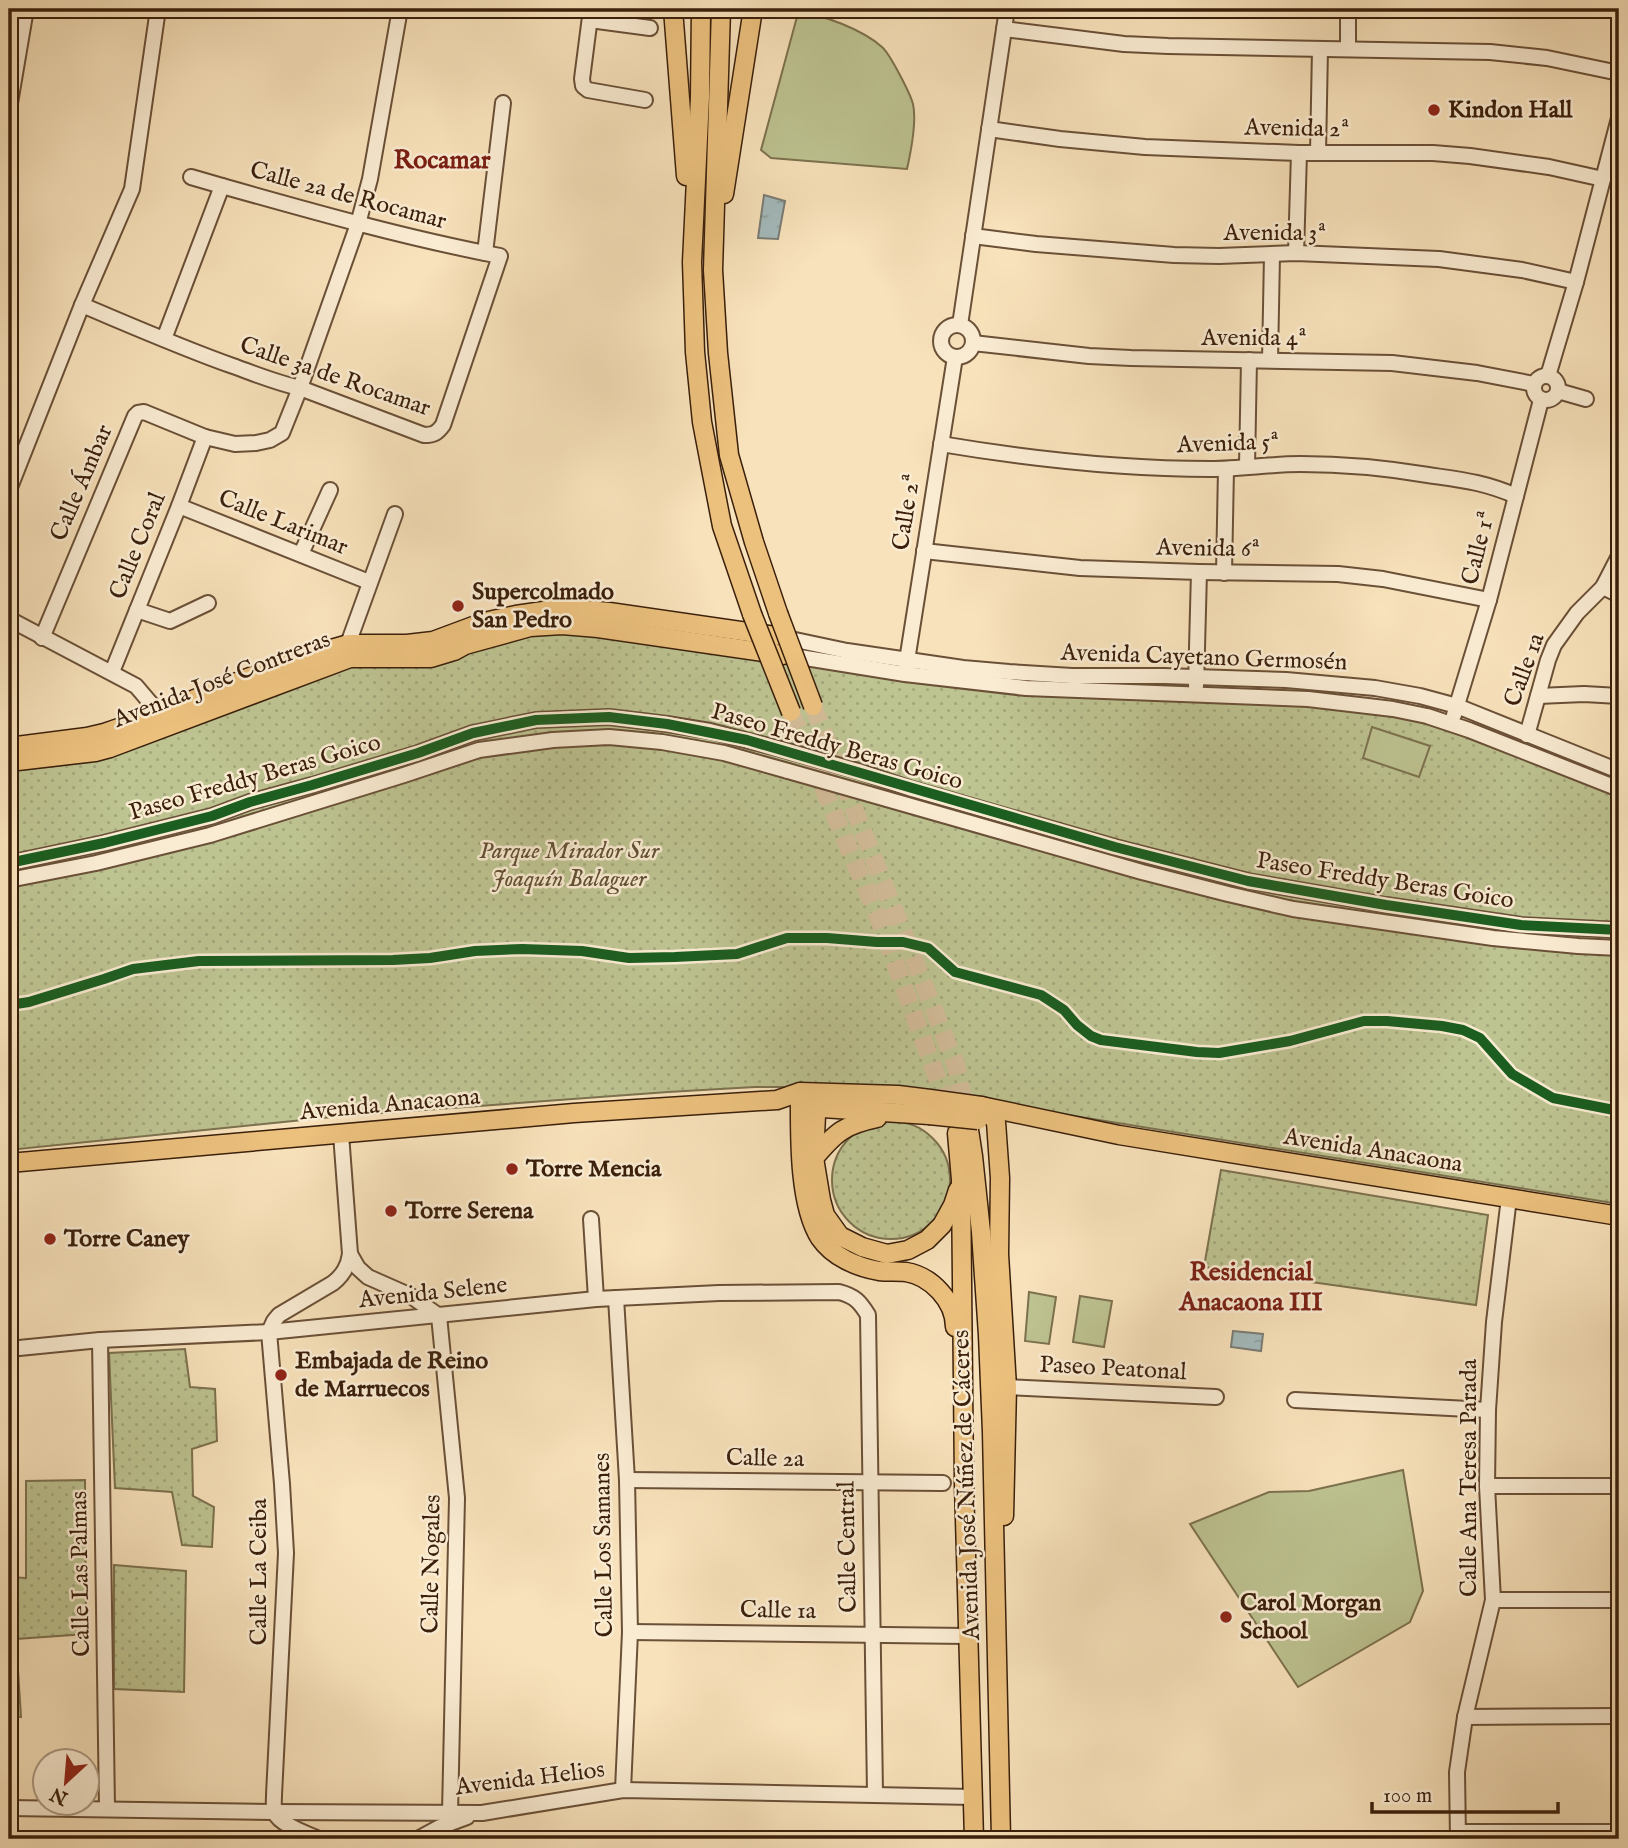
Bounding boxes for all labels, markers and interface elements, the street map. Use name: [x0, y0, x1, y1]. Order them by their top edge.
place label: Kindon Hall: [1448, 95, 1573, 126]
marker: Kindon Hall: [1426, 102, 1442, 118]
street label: Avenida 2ª: [1243, 113, 1350, 145]
district label: Rocamar: [394, 144, 491, 177]
street label: Calle 2a de Rocamar: [246, 155, 450, 237]
street label: Avenida 3ª: [1223, 218, 1326, 249]
street label: Avenida 4ª: [1200, 323, 1307, 354]
street label: Calle 3a de Rocamar: [235, 330, 435, 424]
street label: Calle Ámbar: [44, 420, 120, 546]
street label: Avenida 5ª: [1175, 427, 1280, 461]
street label: Calle 2ª: [886, 471, 928, 553]
street label: Calle Larimar: [214, 483, 353, 563]
street label: Calle Coral: [103, 488, 174, 604]
street label: Calle 1ª: [1455, 508, 1503, 588]
street label: Avenida 6ª: [1155, 533, 1260, 565]
place label: Supercolmado San Pedro: [472, 577, 614, 636]
marker: Supercolmado San Pedro: [450, 598, 466, 614]
street label: Avenida José Contreras: [108, 624, 335, 736]
street label: Calle 1a: [1497, 628, 1553, 711]
street label: Avenida Cayetano Germosén: [1059, 637, 1348, 679]
street label: Paseo Freddy Beras Goico: [708, 696, 966, 798]
street label: Paseo Freddy Beras Goico: [126, 727, 384, 829]
park label: Parque Mirador Sur Joaquín Balaguer: [479, 836, 661, 895]
street label: Paseo Freddy Beras Goico: [1254, 845, 1516, 917]
street label: Avenida Anacaona: [298, 1082, 482, 1128]
street label: Avenida Anacaona: [1280, 1121, 1465, 1181]
place label: Torre Mencia: [525, 1154, 662, 1185]
marker: Torre Mencia: [504, 1161, 520, 1177]
place label: Torre Serena: [404, 1196, 534, 1227]
marker: Torre Serena: [383, 1203, 399, 1219]
place label: Torre Caney: [63, 1224, 190, 1255]
marker: Torre Caney: [42, 1231, 58, 1247]
district label: Residencial Anacaona III: [1178, 1256, 1323, 1319]
street label: Avenida Selene: [356, 1270, 509, 1316]
street label: Avenida José Núñez de Cáceres: [946, 1329, 988, 1642]
place label: Embajada de Reino de Marruecos: [295, 1346, 488, 1405]
street label: Paseo Peatonal: [1039, 1350, 1188, 1388]
street label: Calle Ana Teresa Parada: [1454, 1358, 1485, 1597]
marker: Embajada de Reino de Marruecos: [273, 1367, 289, 1383]
street label: Calle 2a: [726, 1443, 805, 1475]
street label: Calle Los Samanes: [587, 1452, 621, 1638]
street label: Calle Central: [831, 1480, 865, 1613]
street label: Calle Las Palmas: [64, 1491, 98, 1657]
street label: Calle Nogales: [415, 1494, 449, 1634]
street label: Calle La Ceiba: [244, 1498, 275, 1646]
place label: Carol Morgan School: [1240, 1588, 1381, 1647]
street label: Calle 1a: [740, 1595, 817, 1627]
marker: Carol Morgan School: [1218, 1609, 1234, 1625]
north arrow: [32, 1746, 102, 1816]
street label: Avenida Helios: [453, 1754, 606, 1804]
scale bar: [1372, 1771, 1558, 1815]
text: N: [46, 1781, 73, 1810]
text: 100 m: [1383, 1783, 1432, 1810]

